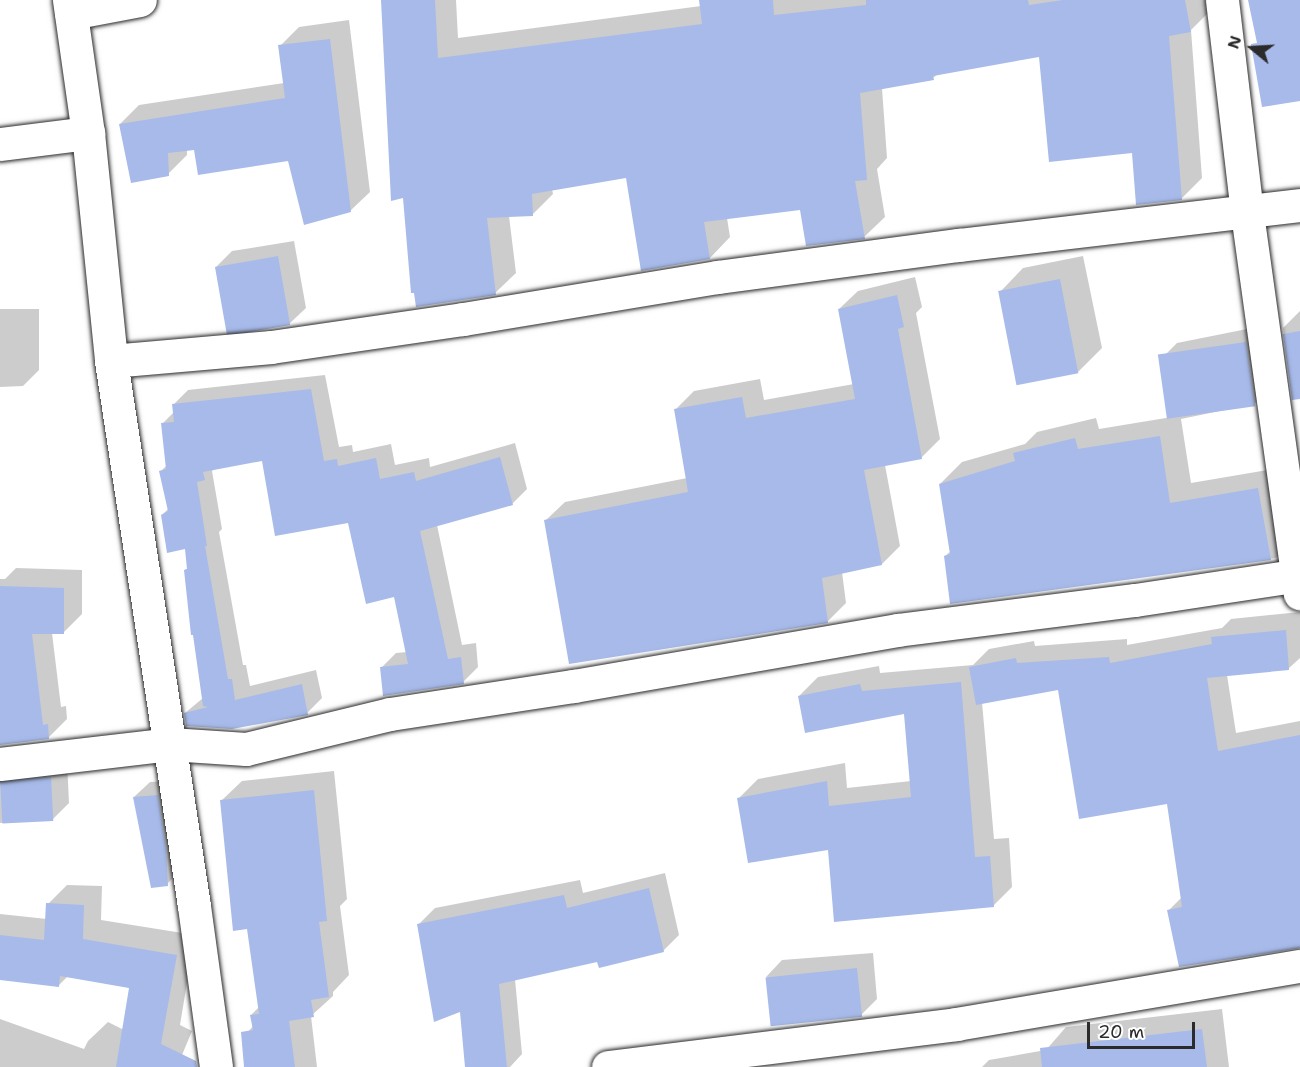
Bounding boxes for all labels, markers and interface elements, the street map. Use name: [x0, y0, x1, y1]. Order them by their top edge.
north arrow: [1222, 18, 1282, 78]
text: N: [1222, 33, 1246, 52]
scale bar: [1090, 1010, 1198, 1048]
text: 20 m: [1098, 1020, 1144, 1044]

